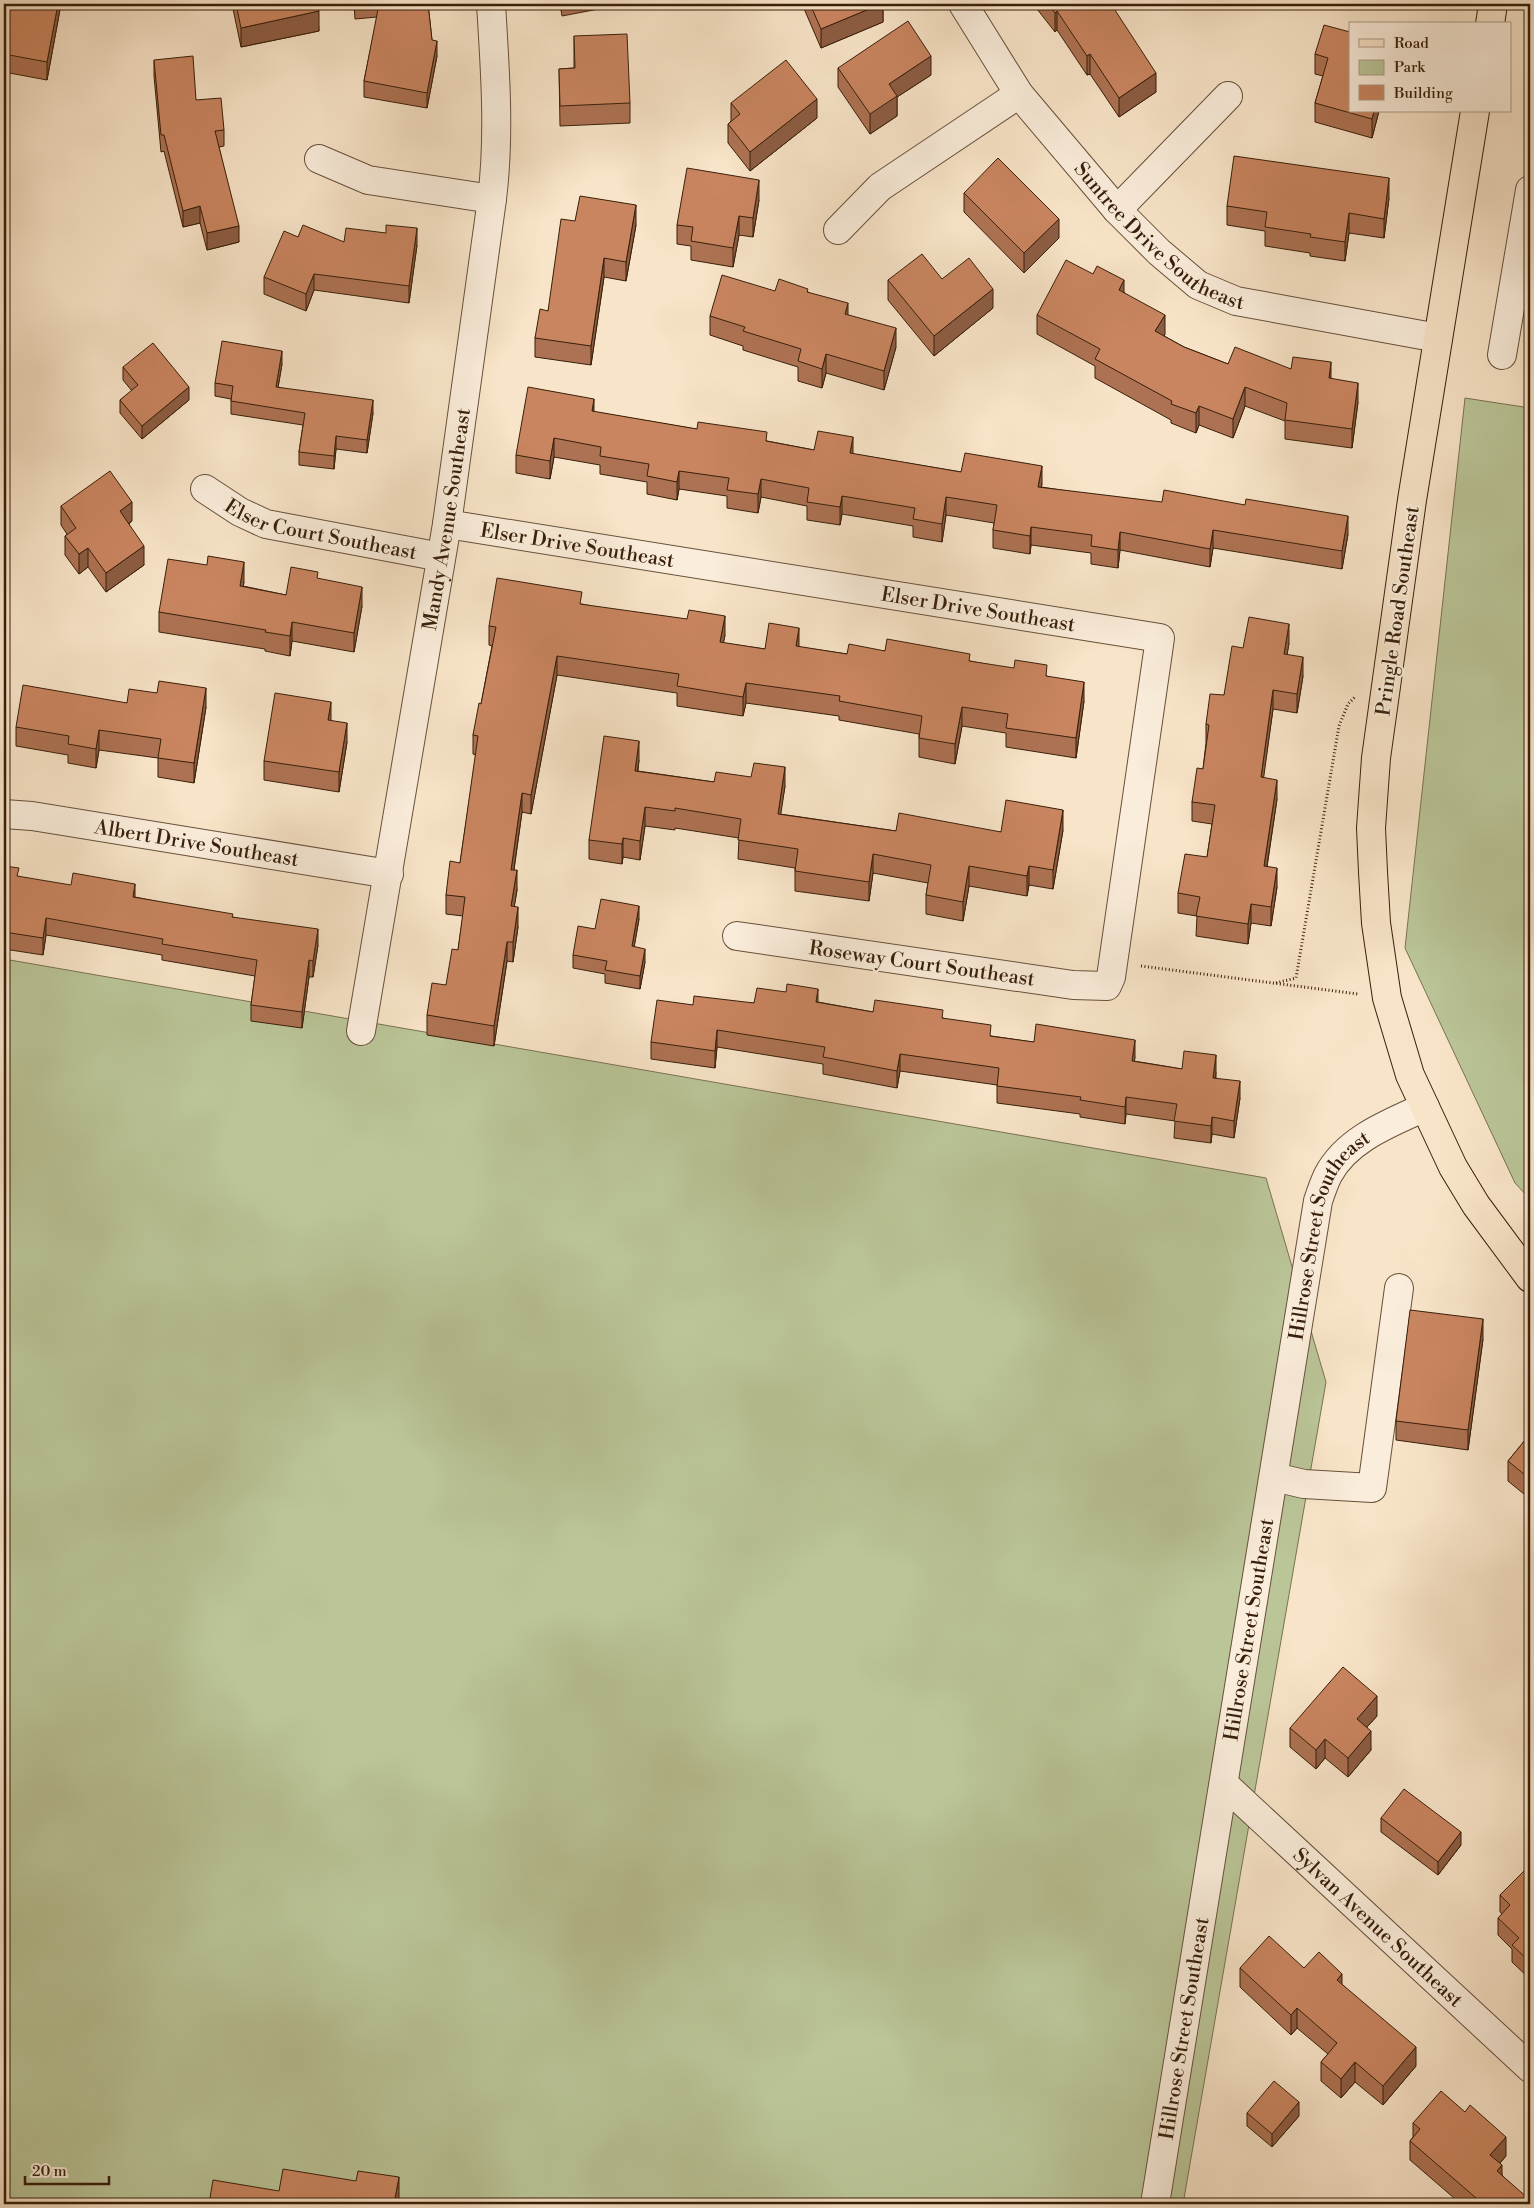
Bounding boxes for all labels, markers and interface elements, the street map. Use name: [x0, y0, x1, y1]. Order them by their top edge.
legend: [1349, 22, 1512, 112]
text: Road: [1394, 34, 1429, 53]
text: Park: [1394, 58, 1426, 77]
text: Building: [1393, 84, 1453, 103]
street label: Suntree Drive Southeast: [1068, 157, 1246, 316]
street label: Mandy Avenue Southeast: [418, 406, 477, 633]
street label: Elser Court Southeast: [219, 494, 419, 566]
street label: Pringle Road Southeast: [1371, 505, 1426, 718]
street label: Elser Drive Southeast: [478, 518, 676, 574]
street label: Elser Drive Southeast: [879, 583, 1077, 638]
street label: Albert Drive Southeast: [92, 815, 300, 873]
street label: Roseway Court Southeast: [807, 936, 1036, 993]
street label: Hillrose Street Southeast: [1285, 1126, 1375, 1342]
street label: Hillrose Street Southeast: [1219, 1517, 1280, 1743]
street label: Sylvan Avenue Southeast: [1287, 1843, 1467, 2013]
street label: Hillrose Street Southeast: [1155, 1915, 1215, 2142]
scale bar: [25, 2153, 109, 2185]
text: 20 m: [32, 2162, 67, 2181]

